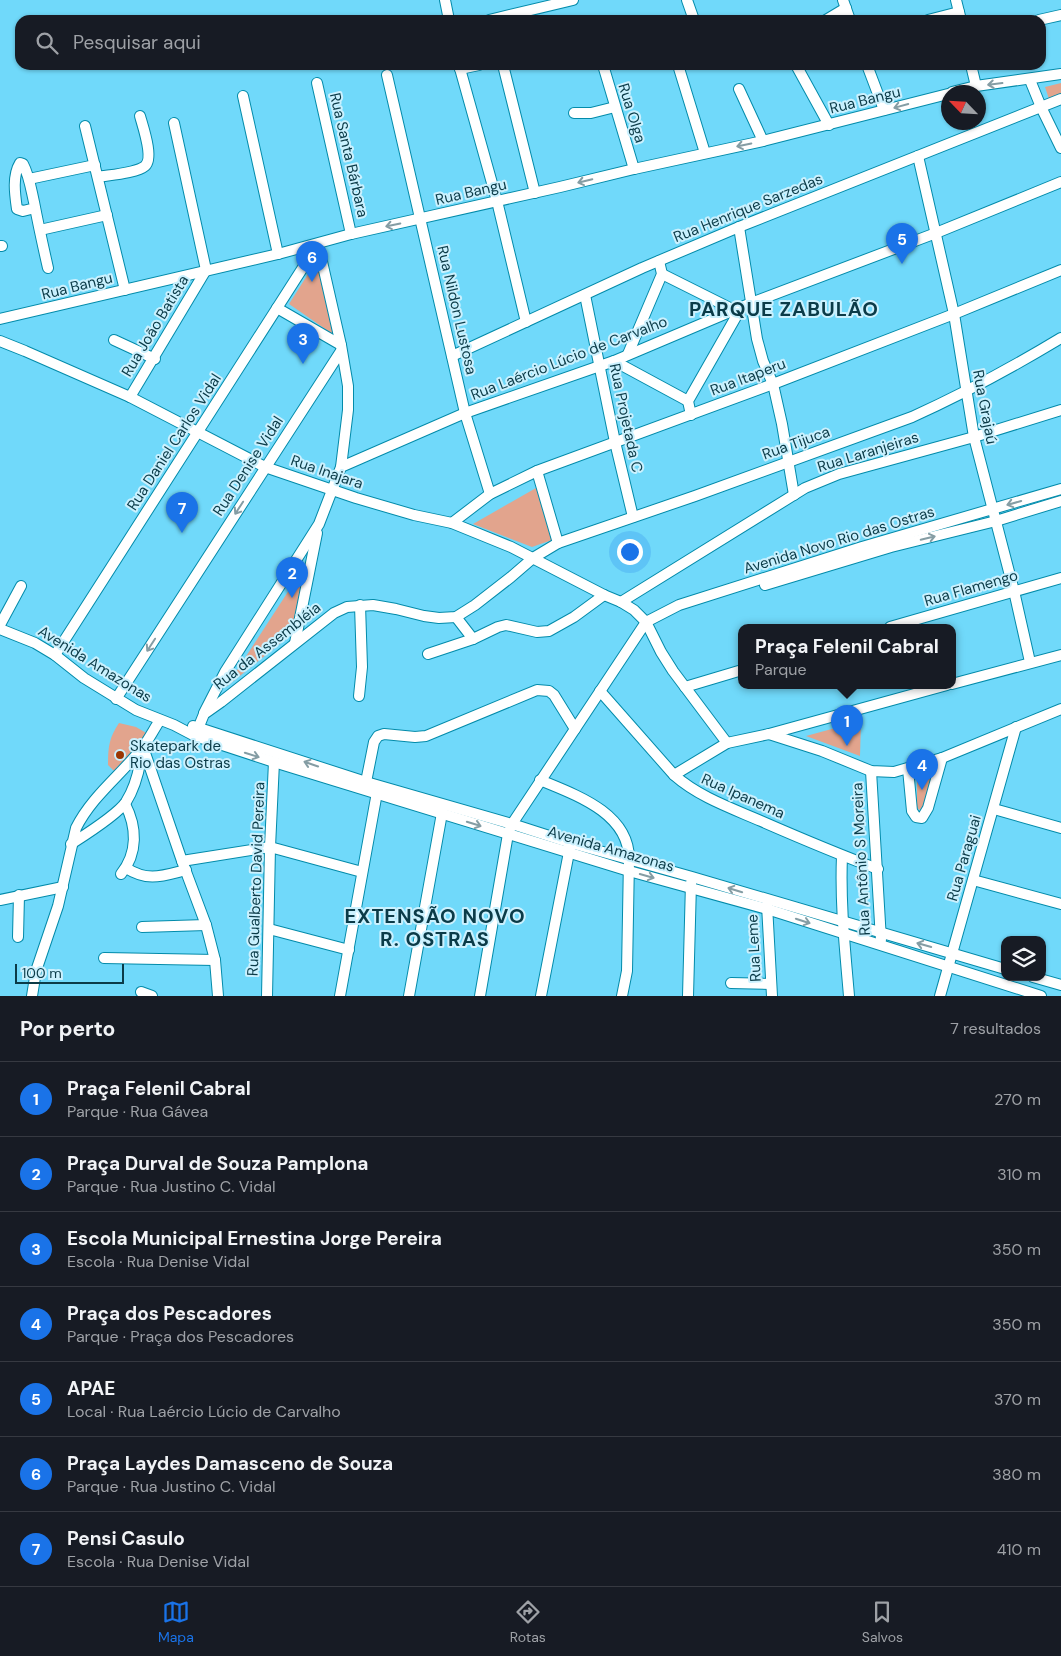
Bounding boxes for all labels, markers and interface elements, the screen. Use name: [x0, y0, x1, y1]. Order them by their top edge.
search box: [15, 15, 1046, 70]
icon: search: [33, 29, 61, 57]
text: Pesquisar aqui: [73, 30, 201, 55]
one-way arrow: [988, 79, 1004, 89]
street label: Rua Olga: [613, 81, 651, 145]
street label: Rua Bangu: [827, 82, 903, 118]
north arrow: [941, 85, 986, 130]
street label: Rua Santa Bárbara: [325, 91, 373, 219]
one-way arrow: [894, 102, 910, 111]
one-way arrow: [736, 141, 752, 150]
street label: Rua Henrique Sarzedas: [670, 169, 826, 247]
street label: Rua Bangu: [433, 174, 509, 210]
one-way arrow: [578, 177, 594, 186]
one-way arrow: [385, 221, 401, 231]
pin: 5: [886, 223, 918, 264]
pin: 6: [296, 241, 328, 282]
street label: Rua Nildon Lustosa: [432, 244, 482, 376]
street label: Rua Bangu: [39, 268, 115, 304]
street label: Rua João Batista: [117, 272, 193, 380]
district label: PARQUE ZABULÃO: [689, 296, 879, 322]
street label: Rua Laércio Lúcio de Carvalho: [468, 311, 670, 405]
pin: 3: [287, 323, 319, 364]
street label: Rua Itaperu: [707, 353, 789, 401]
street label: Rua Projetada C: [605, 362, 647, 474]
street label: Rua Grajaú: [968, 368, 1002, 446]
street label: Rua Daniel Carlos Vidal: [122, 370, 226, 514]
street label: Rua Denise Vidal: [208, 412, 288, 520]
street label: Rua Tijuca: [759, 422, 833, 464]
street label: Rua Laranjeiras: [815, 427, 921, 477]
street label: Rua Inajara: [288, 450, 366, 494]
pin: 7: [166, 492, 198, 533]
one-way arrow: [1007, 498, 1023, 508]
one-way arrow: [234, 500, 244, 514]
street label: Avenida Novo Rio das Ostras: [741, 501, 937, 579]
one-way arrow: [919, 533, 935, 542]
your location: [617, 539, 643, 565]
pin: 2: [276, 557, 308, 598]
street label: Rua Flamengo: [922, 565, 1020, 611]
street label: Rua da Assembléia: [209, 598, 325, 694]
street label: Avenida Amazonas: [34, 621, 156, 707]
popup: [738, 624, 956, 689]
text: Praça Felenil Cabral: [755, 634, 939, 659]
one-way arrow: [146, 637, 156, 651]
text: Parque: [755, 659, 807, 680]
pin: 1: [831, 705, 863, 746]
place label: Skatepark de Rio das Ostras: [130, 736, 230, 773]
marker: Skatepark de Rio das Ostras: [114, 749, 126, 761]
pin: 4: [906, 749, 938, 790]
one-way arrow: [244, 751, 260, 760]
one-way arrow: [303, 759, 319, 768]
street label: Rua Ipanema: [698, 769, 788, 823]
street label: Rua Gualberto David Pereira: [243, 782, 269, 976]
street label: Rua Antônio S Moreira: [847, 782, 875, 936]
street label: Rua Paraguai: [942, 813, 986, 903]
one-way arrow: [466, 819, 482, 829]
street label: Avenida Amazonas: [545, 821, 677, 877]
one-way arrow: [638, 871, 654, 881]
one-way arrow: [727, 884, 743, 894]
district label: EXTENSÃO NOVO R. OSTRAS: [344, 903, 526, 952]
street label: Rua Leme: [742, 914, 766, 982]
one-way arrow: [794, 917, 810, 926]
map controls: [1001, 936, 1046, 981]
button: layers: [1001, 936, 1046, 981]
one-way arrow: [917, 940, 933, 950]
scale bar: [15, 961, 124, 984]
text: 100 m: [22, 964, 62, 982]
text: Por perto: [20, 1015, 115, 1043]
text: 7 resultados: [950, 1018, 1041, 1039]
text: Praça Felenil Cabral: [67, 1076, 251, 1101]
text: 1: [33, 1089, 39, 1110]
text: 270 m: [994, 1089, 1041, 1110]
text: Parque · Rua Gávea: [67, 1101, 208, 1122]
text: Praça Durval de Souza Pamplona: [67, 1151, 369, 1176]
text: 2: [31, 1164, 41, 1185]
text: 310 m: [997, 1164, 1041, 1185]
text: Parque · Rua Justino C. Vidal: [67, 1176, 275, 1197]
text: Escola Municipal Ernestina Jorge Pereira: [67, 1226, 442, 1251]
text: 3: [31, 1239, 41, 1260]
text: 350 m: [992, 1239, 1041, 1260]
text: Escola · Rua Denise Vidal: [67, 1251, 250, 1272]
text: Praça dos Pescadores: [67, 1301, 272, 1326]
text: 4: [31, 1314, 41, 1335]
text: 350 m: [992, 1314, 1041, 1335]
text: Parque · Praça dos Pescadores: [67, 1326, 294, 1347]
text: APAE: [67, 1376, 115, 1401]
text: 5: [31, 1389, 41, 1410]
text: 370 m: [994, 1389, 1041, 1410]
text: Local · Rua Laércio Lúcio de Carvalho: [67, 1401, 341, 1422]
text: Praça Laydes Damasceno de Souza: [67, 1451, 393, 1476]
text: 6: [31, 1464, 41, 1485]
text: 380 m: [992, 1464, 1041, 1485]
text: Parque · Rua Justino C. Vidal: [67, 1476, 275, 1497]
text: Pensi Casulo: [67, 1526, 185, 1551]
text: 7: [32, 1539, 40, 1560]
text: 410 m: [997, 1539, 1041, 1560]
text: Escola · Rua Denise Vidal: [67, 1551, 250, 1572]
tab: Mapa: [158, 1598, 194, 1646]
tab: Rotas: [510, 1598, 546, 1646]
tab: Salvos: [862, 1598, 903, 1646]

